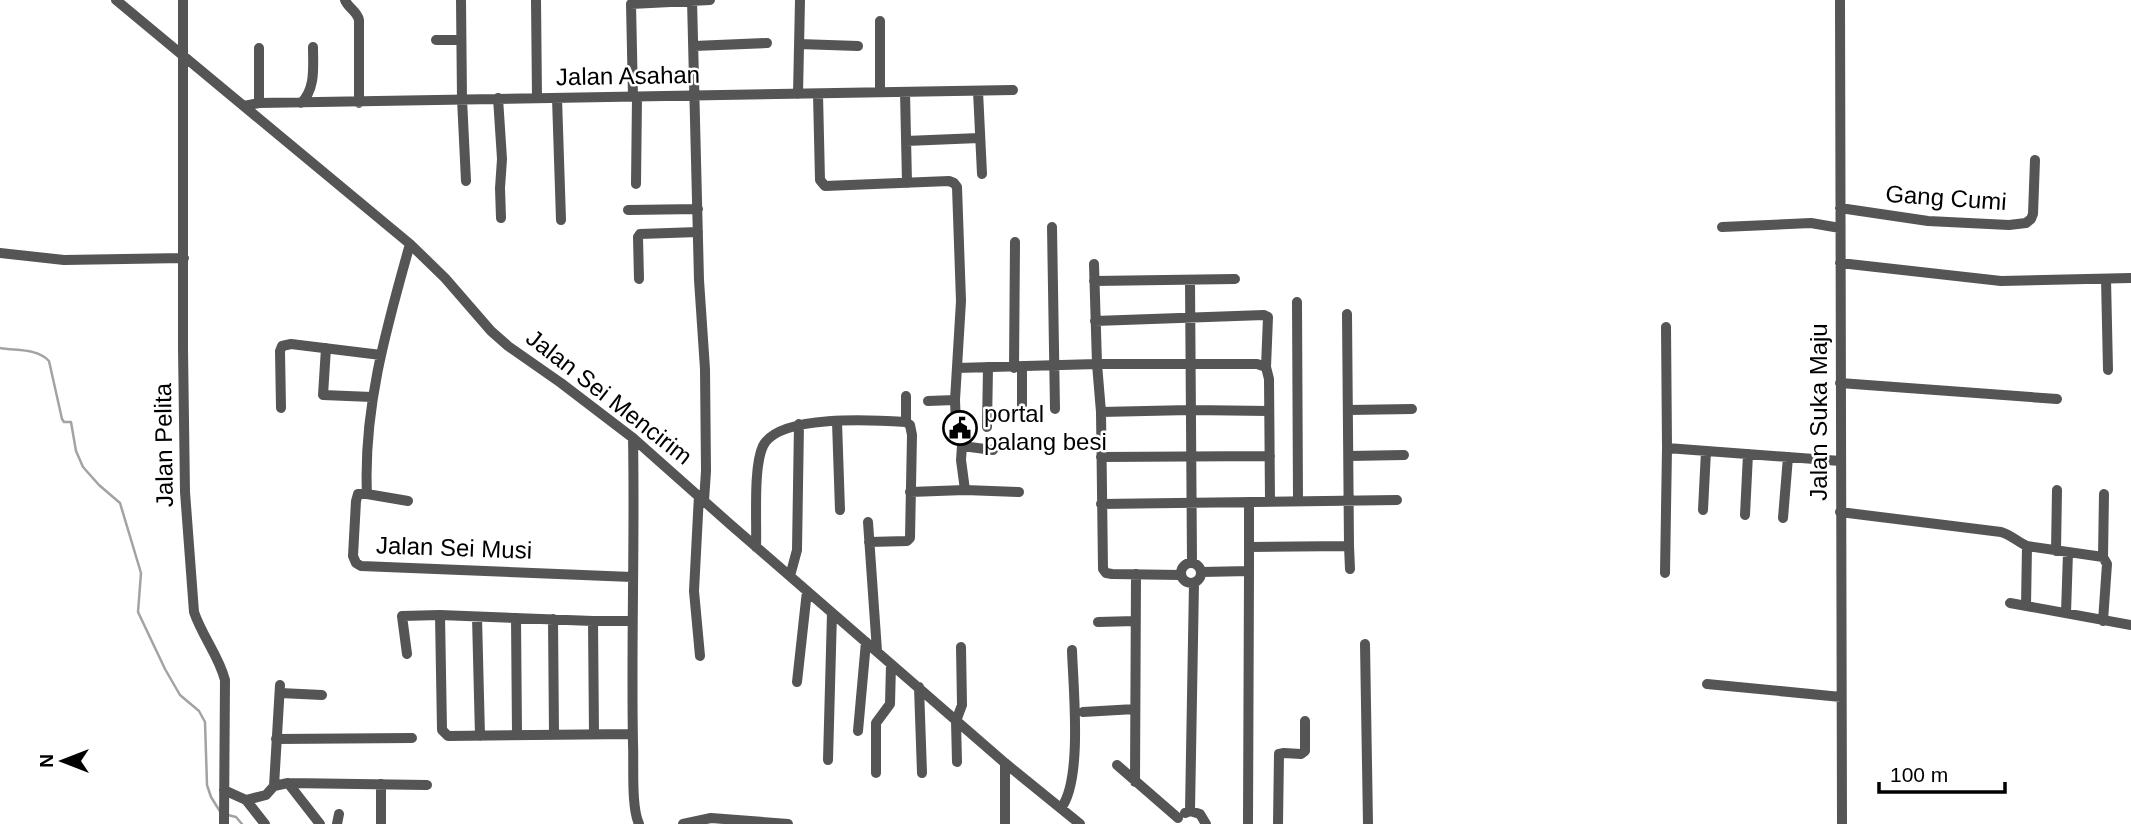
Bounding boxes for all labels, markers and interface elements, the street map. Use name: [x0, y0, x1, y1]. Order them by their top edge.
street label: Jalan Asahan: [556, 61, 700, 90]
street label: Gang Cumi: [1885, 180, 2008, 215]
street label: Jalan Suka Maju: [1805, 323, 1832, 501]
street label: Jalan Sei Mencirim: [521, 324, 697, 470]
street label: Jalan Pelita: [149, 382, 178, 507]
place label: portal palang besi: [984, 400, 1107, 455]
public building icon: portal palang besi: [941, 409, 979, 447]
street label: Jalan Sei Musi: [376, 531, 532, 564]
north arrow: [28, 726, 98, 796]
scale bar: [1879, 750, 2005, 794]
text: N: [36, 754, 57, 768]
text: 100 m: [1890, 763, 1948, 786]

